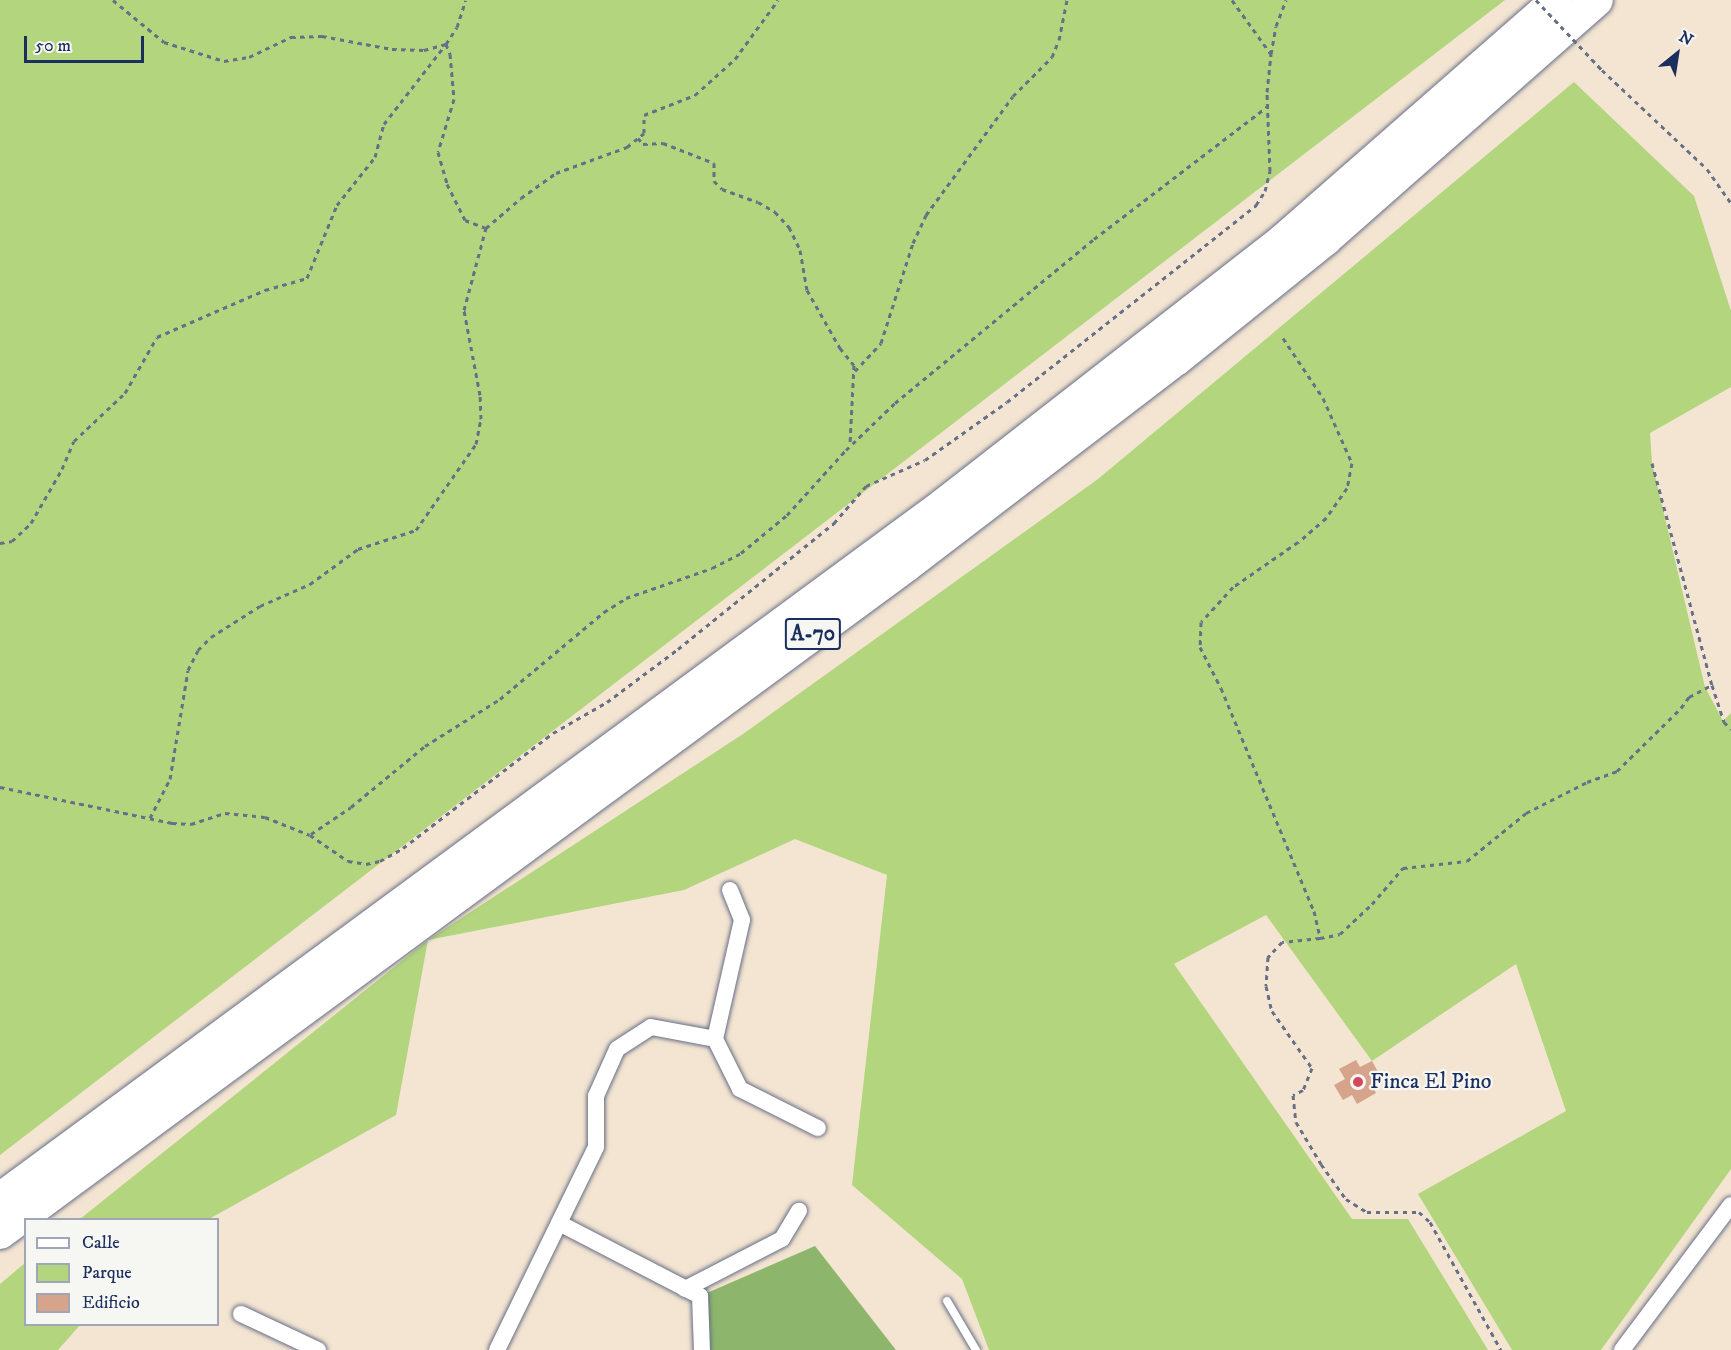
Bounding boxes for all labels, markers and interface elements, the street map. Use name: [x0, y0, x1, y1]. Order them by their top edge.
scale bar: [27, 24, 147, 62]
north arrow: [1647, 24, 1707, 84]
text: N: [1675, 26, 1697, 50]
text: 50 m: [35, 35, 71, 57]
road number: A-70: [784, 616, 842, 652]
place label: Finca El Pino: [1370, 1069, 1492, 1095]
marker: Finca El Pino: [1351, 1075, 1365, 1089]
legend: [24, 1218, 219, 1326]
text: Calle: [82, 1232, 120, 1254]
text: Parque: [82, 1262, 132, 1284]
text: Edificio: [82, 1292, 140, 1314]

